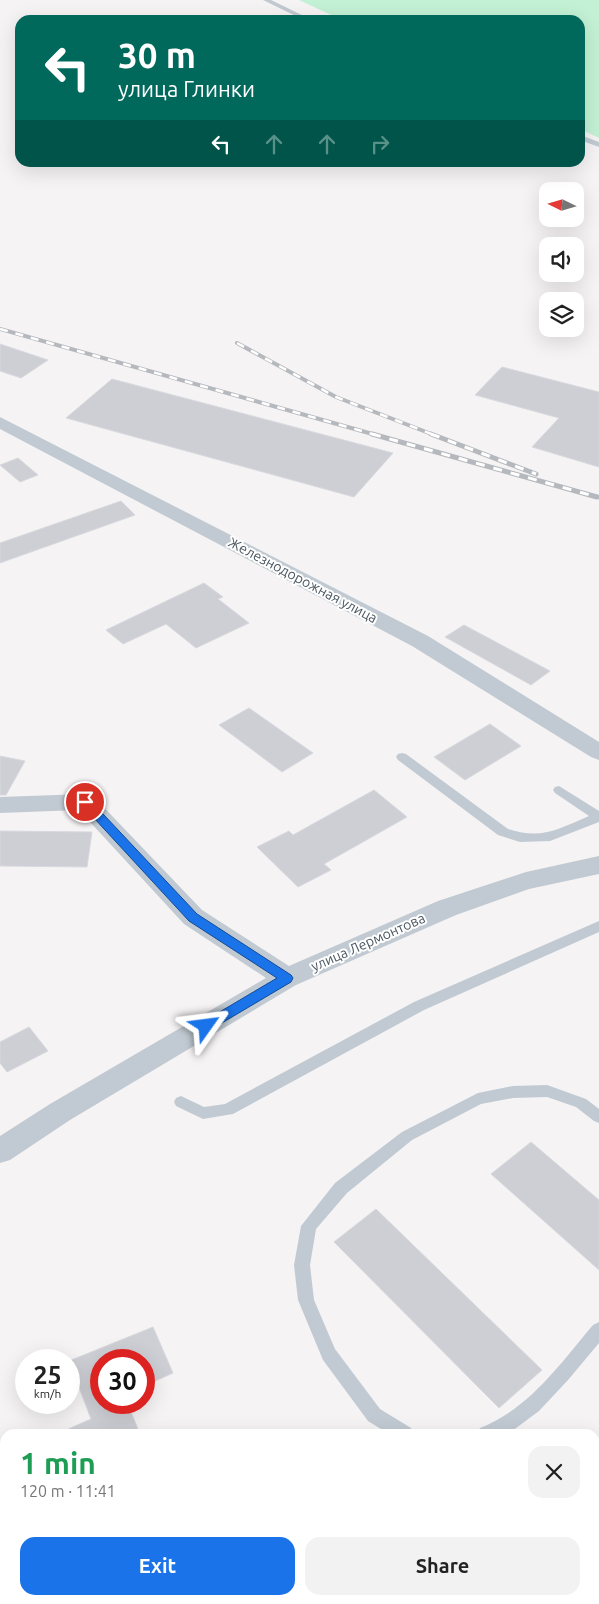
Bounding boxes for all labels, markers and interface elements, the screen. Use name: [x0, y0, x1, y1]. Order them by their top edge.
icon: left: [35, 35, 100, 100]
text: 30 m: [118, 35, 196, 75]
text: улица Глинки: [118, 76, 255, 101]
icon: left: [207, 130, 235, 158]
icon: ahead: [260, 130, 288, 158]
icon: ahead: [313, 130, 341, 158]
icon: right: [366, 130, 394, 158]
north arrow: [539, 182, 584, 228]
map controls: [539, 182, 584, 337]
button: sound: [539, 237, 584, 282]
button: layers: [539, 292, 584, 337]
street label: Железнодорожная улица: [226, 534, 380, 626]
pin: [64, 781, 106, 823]
icon: arrive: [71, 788, 99, 816]
street label: улица Лермонтова: [309, 910, 427, 974]
position arrow: [179, 999, 231, 1051]
speed limit sign: 30: [90, 1349, 155, 1414]
text: 25: [33, 1361, 62, 1389]
text: km/h: [34, 1387, 61, 1400]
text: 1 min: [20, 1446, 96, 1480]
button: close: [528, 1446, 580, 1498]
text: 120 m · 11:41: [20, 1482, 116, 1500]
button: Exit: [20, 1537, 295, 1595]
button: Share: [305, 1537, 580, 1595]

